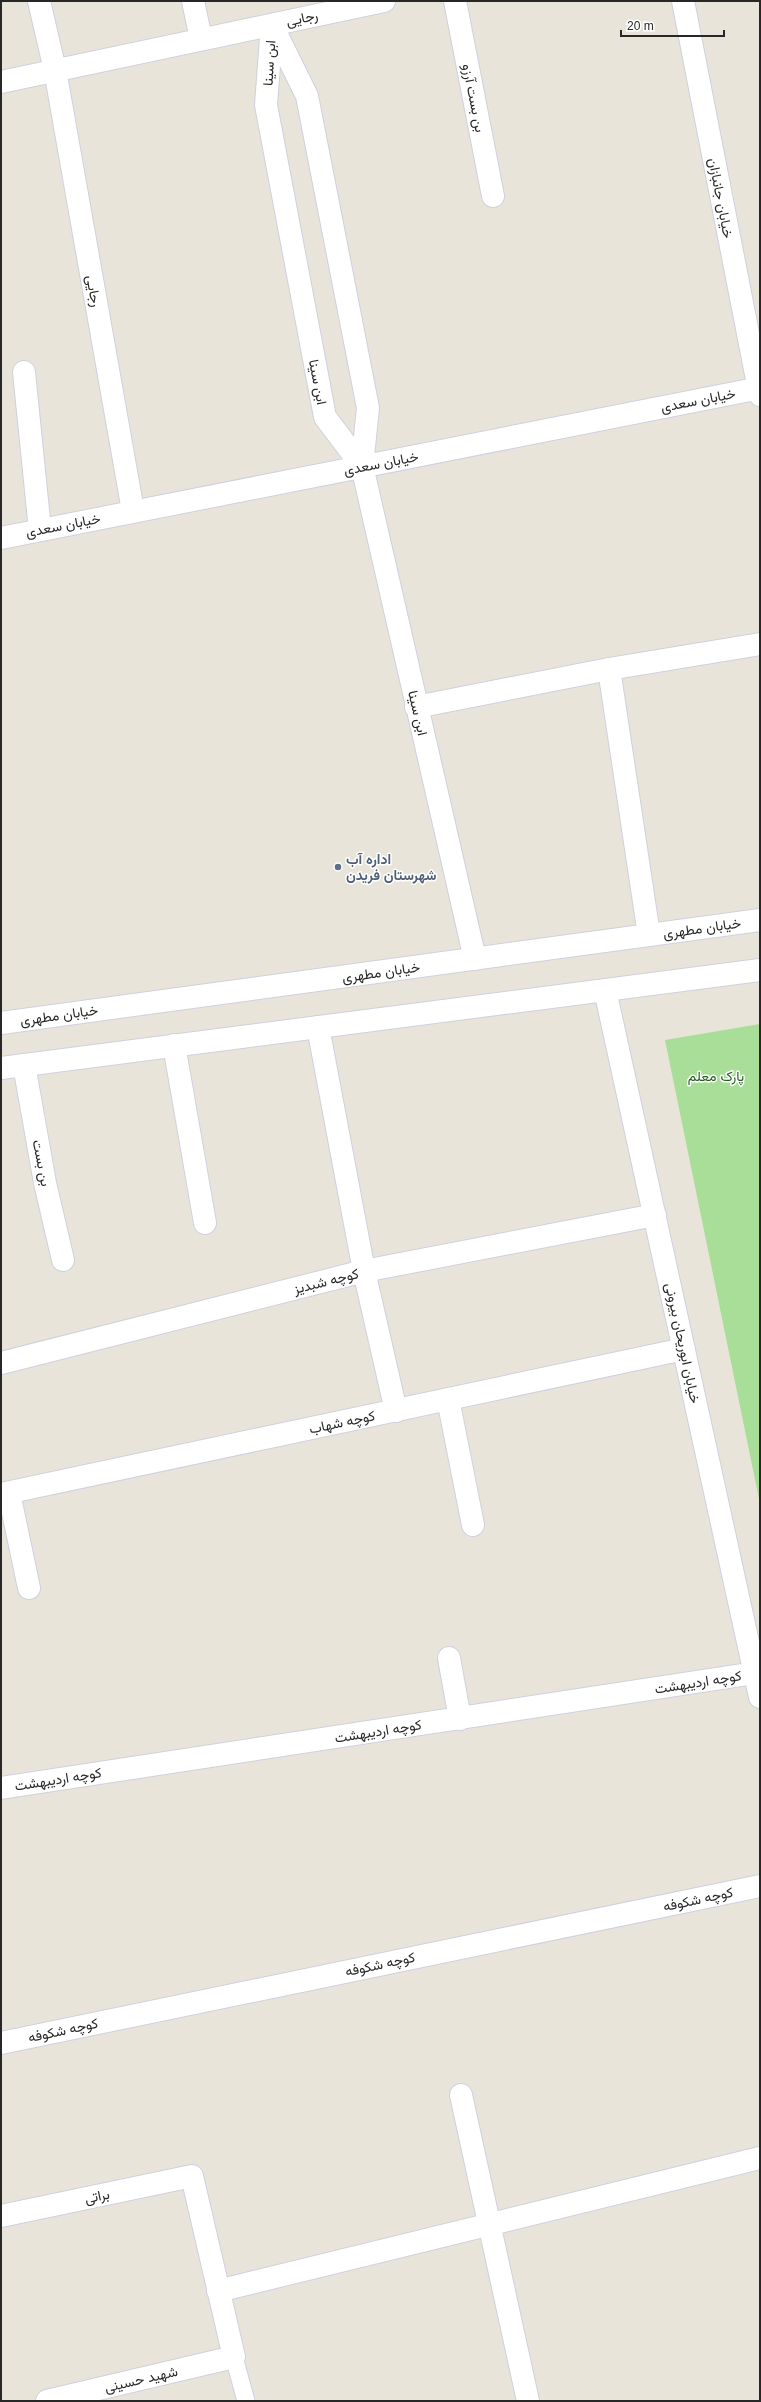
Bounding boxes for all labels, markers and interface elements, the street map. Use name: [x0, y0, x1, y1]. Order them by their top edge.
street label: رجایی: [285, 7, 320, 30]
scale bar: [621, 12, 724, 38]
text: 20 m: [627, 19, 654, 33]
street label: ابن سینا: [259, 40, 280, 87]
street label: بن بست آرزو: [459, 62, 488, 134]
street label: خیابان جانبازان: [704, 157, 737, 240]
street label: رجایی: [82, 274, 105, 309]
street label: ابن سینا: [305, 358, 330, 406]
street label: خیابان سعدی: [659, 385, 737, 416]
street label: خیابان سعدی: [342, 448, 420, 479]
street label: خیابان سعدی: [24, 510, 102, 541]
street label: ابن سینا: [404, 689, 431, 737]
place label: اداره آب شهرستان فریدن: [346, 851, 437, 884]
marker: اداره آب شهرستان فریدن: [333, 862, 343, 872]
street label: خیابان مطهری: [662, 915, 742, 942]
street label: خیابان مطهری: [341, 959, 421, 986]
street label: خیابان مطهری: [19, 1002, 99, 1029]
park label: پارک معلم: [688, 1068, 744, 1086]
street label: بن بست: [29, 1138, 54, 1188]
street label: کوچه شبدیز: [291, 1265, 361, 1299]
street label: خیابان ابوریحان بیرونی: [661, 1281, 704, 1405]
street label: کوچه شهاب: [308, 1407, 377, 1439]
street label: کوچه اردیبهشت: [653, 1667, 743, 1699]
street label: کوچه اردیبهشت: [333, 1716, 423, 1748]
street label: کوچه اردیبهشت: [13, 1764, 103, 1796]
street label: کوچه شکوفه: [662, 1884, 735, 1916]
street label: کوچه شکوفه: [344, 1949, 417, 1981]
street label: کوچه شکوفه: [27, 2015, 100, 2047]
street label: براتی: [83, 2186, 111, 2207]
street label: شهید حسینی: [103, 2363, 179, 2396]

